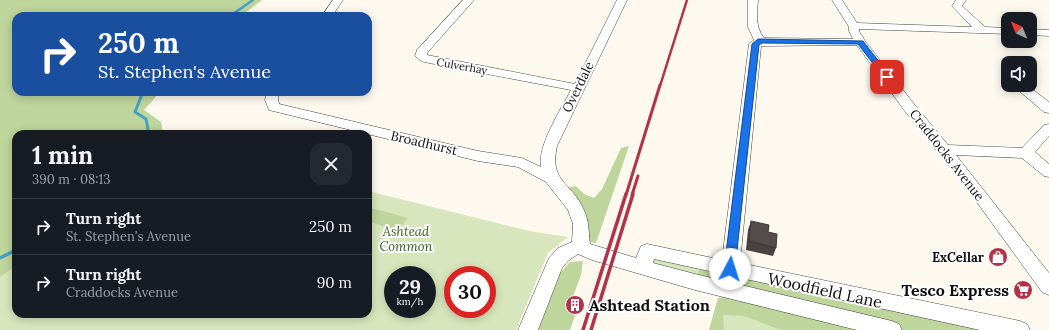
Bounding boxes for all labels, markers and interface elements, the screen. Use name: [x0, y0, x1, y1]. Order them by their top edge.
north arrow: [1001, 12, 1037, 48]
map controls: [1001, 12, 1037, 92]
text: 250 m: [98, 25, 179, 61]
icon: right: [32, 28, 84, 80]
street label: Culverhay: [435, 55, 489, 77]
button: sound: [1001, 56, 1037, 92]
street label: Overdale: [558, 59, 598, 115]
text: St. Stephen's Avenue: [98, 60, 271, 83]
pin: [870, 60, 904, 94]
icon: arrive: [876, 66, 898, 88]
street label: Craddocks Avenue: [906, 106, 988, 204]
street label: Broadhurst: [389, 127, 459, 159]
text: 1 min: [32, 140, 93, 171]
button: close: [310, 143, 352, 185]
text: 390 m · 08:13: [32, 171, 111, 188]
text: Turn right: [66, 209, 142, 228]
icon: right: [32, 216, 54, 238]
text: 250 m: [309, 217, 352, 236]
park label: Ashtead Common: [379, 223, 433, 255]
text: St. Stephen's Avenue: [66, 228, 191, 245]
shop icon: ExCellar: [987, 246, 1009, 268]
position arrow: [709, 248, 751, 290]
place label: ExCellar: [932, 249, 985, 266]
text: Turn right: [66, 265, 142, 284]
speed limit sign: 30: [444, 266, 496, 318]
street label: Woodfield Lane: [766, 268, 884, 312]
icon: right: [32, 272, 54, 294]
text: 90 m: [317, 273, 352, 292]
text: 29: [399, 274, 421, 299]
supermarket icon: Tesco Express: [1012, 279, 1034, 301]
place label: Tesco Express: [901, 280, 1009, 300]
text: Craddocks Avenue: [66, 284, 178, 301]
building icon: Ashtead Station: [564, 294, 586, 316]
text: km/h: [396, 295, 424, 308]
place label: Ashtead Station: [589, 295, 710, 315]

